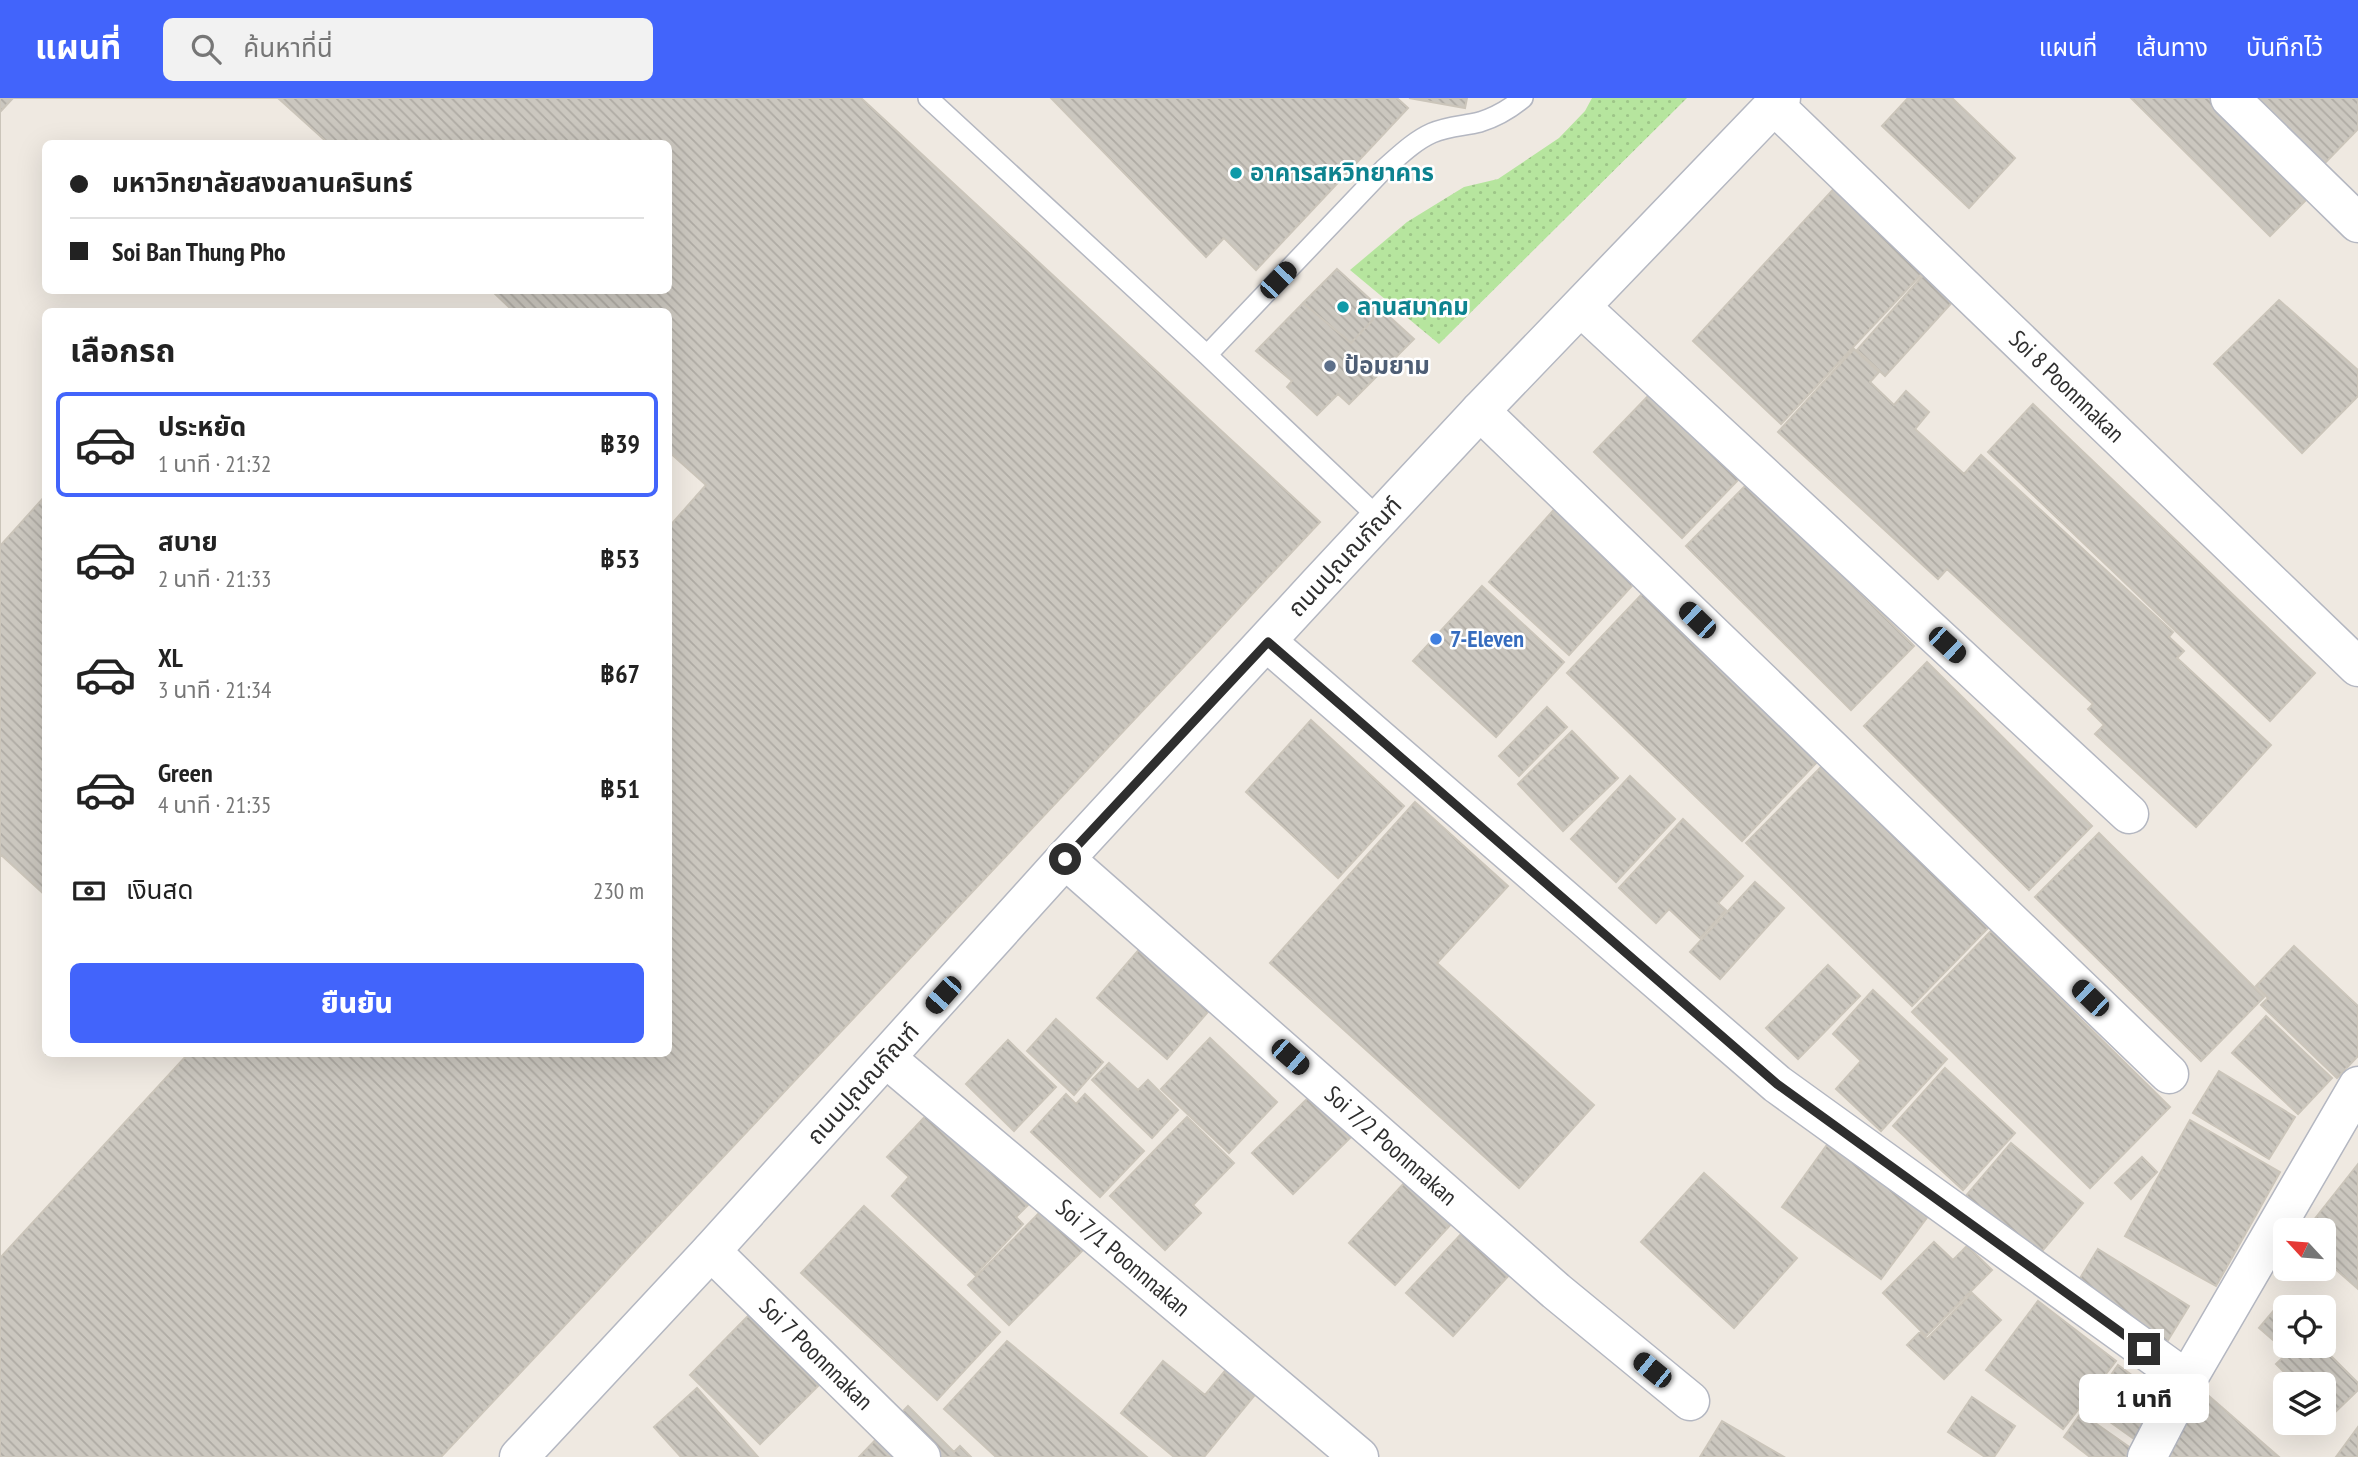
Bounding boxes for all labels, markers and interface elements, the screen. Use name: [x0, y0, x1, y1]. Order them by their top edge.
search box: [163, 18, 653, 81]
text: แผนที่: [35, 25, 121, 68]
icon: search: [187, 30, 225, 68]
text: ค้นหาที่นี่: [243, 31, 333, 64]
text: แผนที่: [2039, 32, 2097, 63]
text: เส้นทาง: [2135, 32, 2208, 63]
text: บันทึกไว้: [2246, 32, 2323, 63]
place label: อาคารสหวิทยาคาร: [1250, 157, 1434, 188]
marker: อาคารสหวิทยาคาร: [1228, 165, 1244, 181]
text: มหาวิทยาลัยสงขลานครินทร์: [112, 166, 412, 199]
text: Soi Ban Thung Pho: [112, 235, 286, 268]
car: [1256, 258, 1301, 302]
place label: ลานสมาคม: [1357, 291, 1469, 322]
marker: ลานสมาคม: [1335, 299, 1351, 315]
street label: Soi 8 Poonnnakan: [2003, 324, 2131, 449]
text: เลือกรถ: [70, 329, 175, 371]
place label: ป้อมยาม: [1344, 350, 1430, 381]
marker: ป้อมยาม: [1322, 358, 1338, 374]
text: ประหยัด: [158, 410, 246, 443]
icon: car: [74, 413, 137, 476]
text: ฿39: [600, 427, 640, 460]
text: 1 นาที · 21:32: [158, 449, 271, 478]
street label: ถนนปุณณกัณฑ์: [1281, 490, 1408, 623]
text: สบาย: [158, 525, 218, 558]
icon: car: [74, 528, 137, 591]
text: ฿53: [600, 542, 640, 575]
text: 2 นาที · 21:33: [158, 564, 271, 593]
car: [1675, 598, 1720, 642]
place label: 7-Eleven: [1450, 623, 1524, 654]
car: [1925, 623, 1970, 667]
marker: 7-Eleven: [1428, 631, 1444, 647]
text: XL: [158, 641, 183, 674]
icon: car: [74, 643, 137, 706]
text: ฿67: [600, 657, 640, 690]
text: 3 นาที · 21:34: [158, 675, 271, 704]
text: Green: [158, 756, 213, 789]
icon: car: [74, 758, 137, 821]
text: ฿51: [600, 772, 640, 805]
text: 4 นาที · 21:35: [158, 790, 271, 819]
route start: [1049, 843, 1081, 875]
icon: cash: [70, 872, 108, 910]
text: เงินสด: [126, 873, 193, 906]
text: 230 m: [593, 876, 644, 905]
button: ยืนยัน: [70, 963, 644, 1043]
car: [922, 972, 965, 1018]
car: [2068, 976, 2113, 1020]
street label: ถนนปุณณกัณฑ์: [800, 1016, 925, 1151]
car: [1268, 1035, 1313, 1079]
street label: Soi 7/2 Poonnnakan: [1318, 1079, 1464, 1212]
street label: Soi 7/1 Poonnnakan: [1050, 1192, 1197, 1323]
north arrow: [2273, 1218, 2336, 1281]
map controls: [2273, 1218, 2336, 1435]
street label: Soi 7 Poonnnakan: [753, 1291, 880, 1416]
button: locate: [2273, 1295, 2336, 1358]
route end: [2128, 1333, 2160, 1365]
car: [1630, 1349, 1675, 1391]
button: layers: [2273, 1372, 2336, 1435]
callout: 1 นาที: [2079, 1374, 2209, 1422]
text: 1 นาที: [2116, 1384, 2172, 1413]

